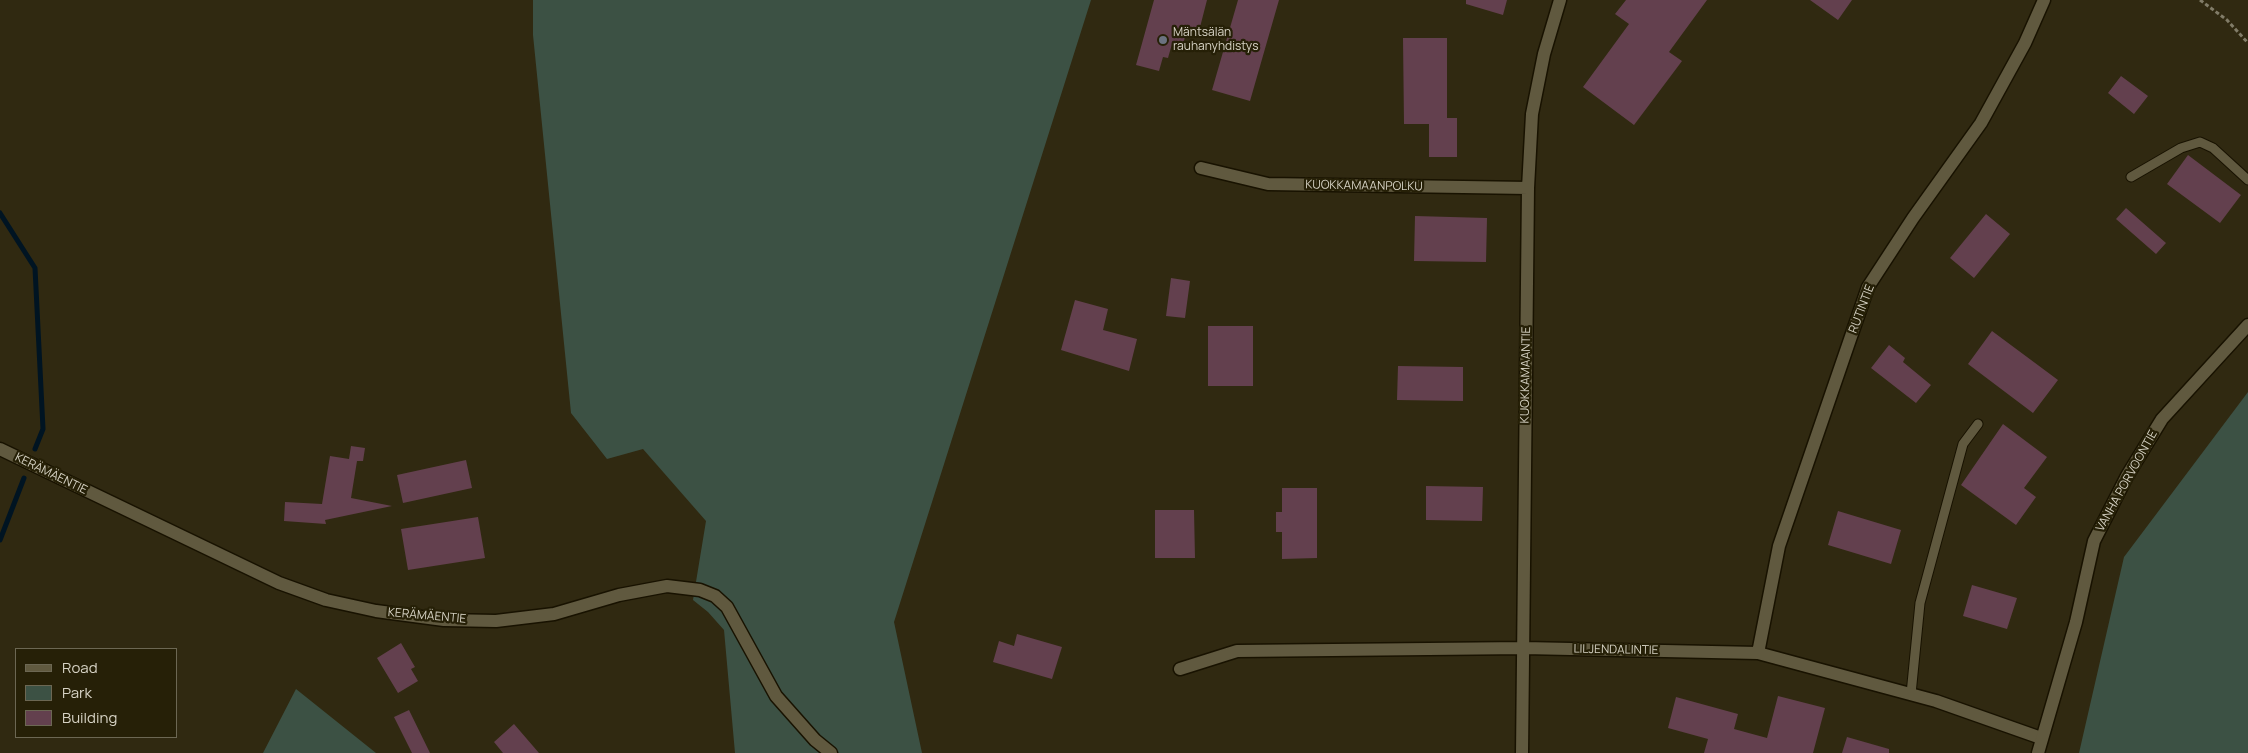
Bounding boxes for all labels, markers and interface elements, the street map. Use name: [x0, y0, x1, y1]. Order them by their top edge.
place label: Mäntsälän rauhanyhdistys: [1173, 26, 1258, 54]
marker: Mäntsälän rauhanyhdistys: [1157, 34, 1169, 46]
street label: KUOKKAMAANPOLKU: [1305, 178, 1423, 194]
street label: RUTINTIE: [1846, 283, 1878, 335]
street label: KUOKKAMAANTIE: [1518, 326, 1534, 424]
street label: VANHA PORVOONTIE: [2093, 428, 2161, 534]
street label: KERÄMÄENTIE: [12, 450, 90, 498]
street label: KERÄMÄENTIE: [387, 605, 467, 627]
street label: LILJENDALINTIE: [1573, 642, 1659, 658]
legend: [15, 648, 178, 738]
text: Road: [62, 657, 98, 678]
text: Park: [62, 682, 92, 703]
text: Building: [62, 707, 117, 728]

